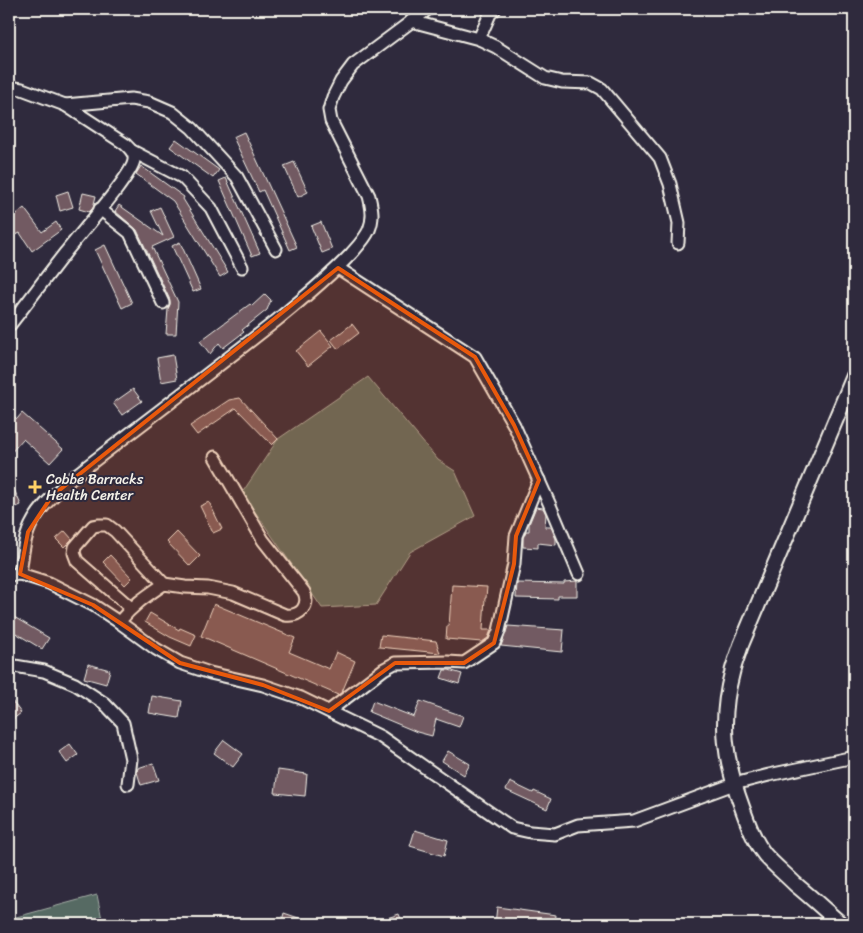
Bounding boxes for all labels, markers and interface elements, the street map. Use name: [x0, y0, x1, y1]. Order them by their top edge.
place label: Cobbe Barracks Health Center: [46, 467, 144, 508]
marker: Cobbe Barracks Health Center: [28, 480, 42, 494]

